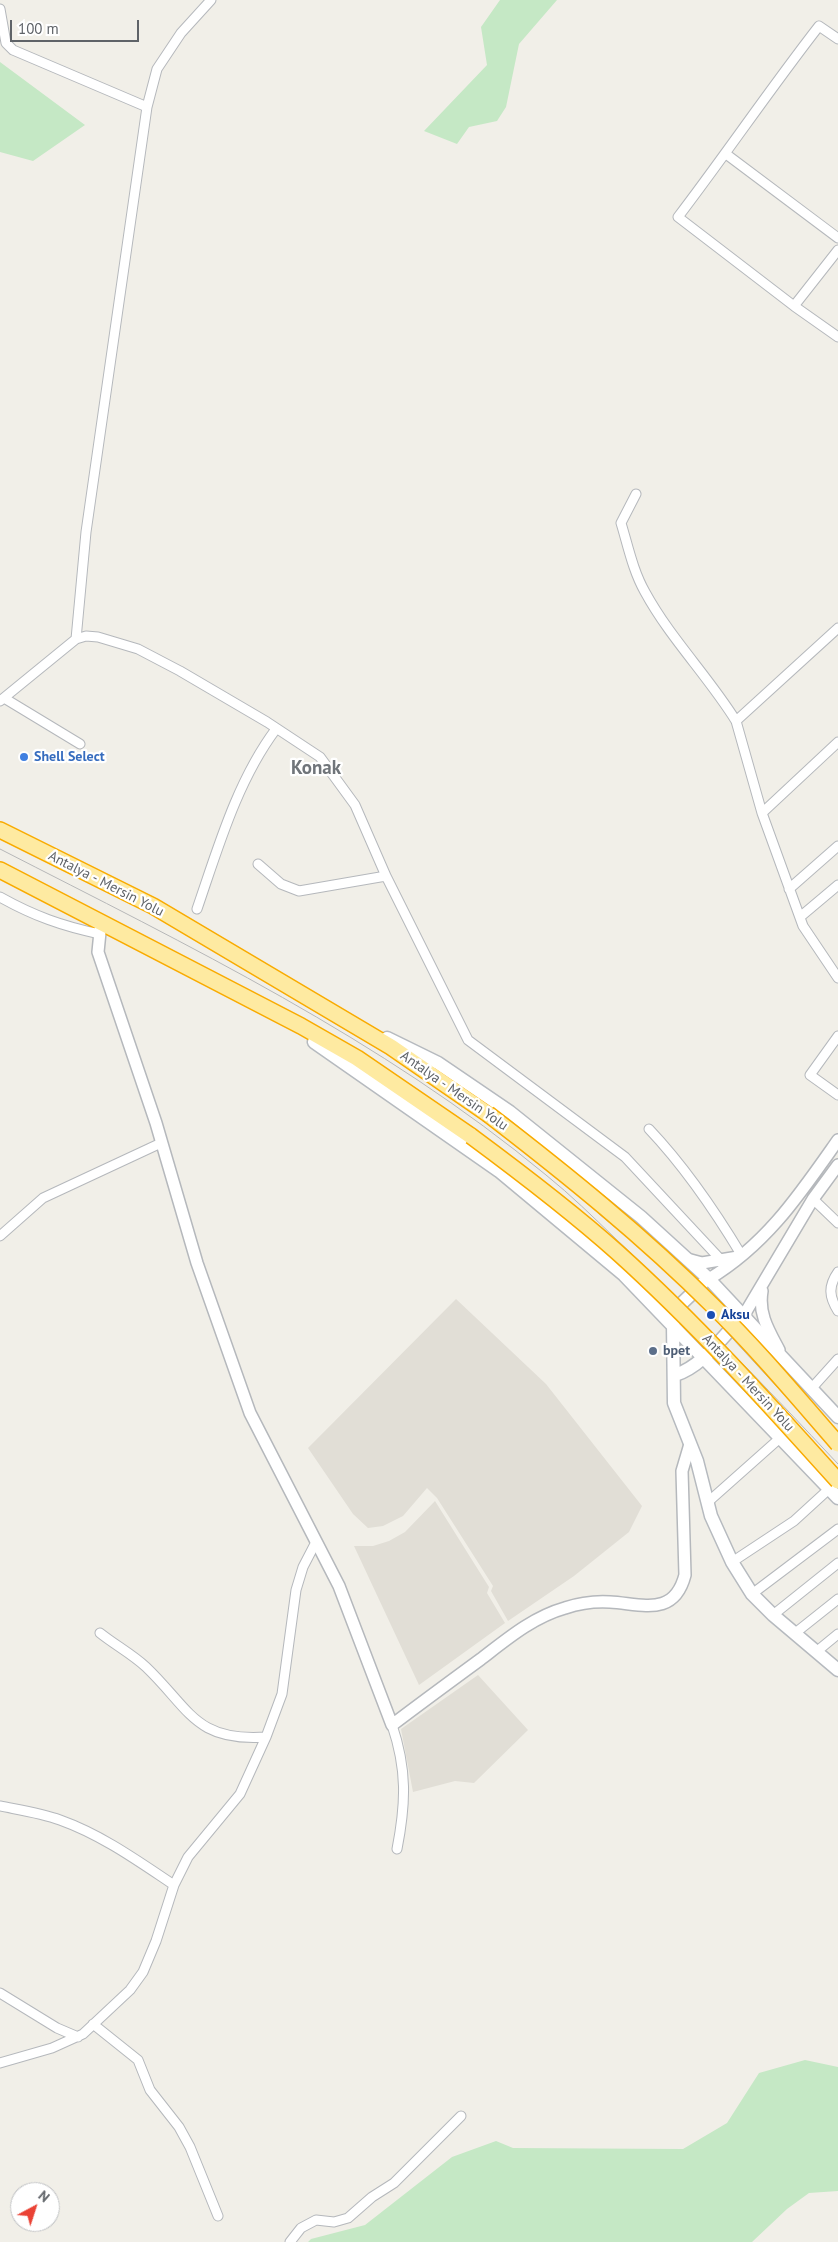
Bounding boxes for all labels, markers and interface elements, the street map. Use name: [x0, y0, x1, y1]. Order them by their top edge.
scale bar: [12, 10, 141, 42]
text: 100 m: [18, 19, 59, 38]
place label: Shell Select: [34, 749, 105, 765]
marker: Shell Select: [18, 751, 30, 763]
district label: Konak: [291, 758, 341, 780]
street label: Antalya - Mersin Yolu: [45, 848, 167, 920]
street label: Antalya - Mersin Yolu: [397, 1048, 511, 1134]
place label: Aksu: [721, 1307, 750, 1323]
marker: Aksu: [705, 1309, 717, 1321]
street label: Antalya - Mersin Yolu: [698, 1331, 798, 1435]
place label: bpet: [663, 1343, 690, 1359]
marker: bpet: [647, 1345, 659, 1357]
north arrow: [10, 2182, 60, 2232]
text: N: [35, 2186, 53, 2206]

